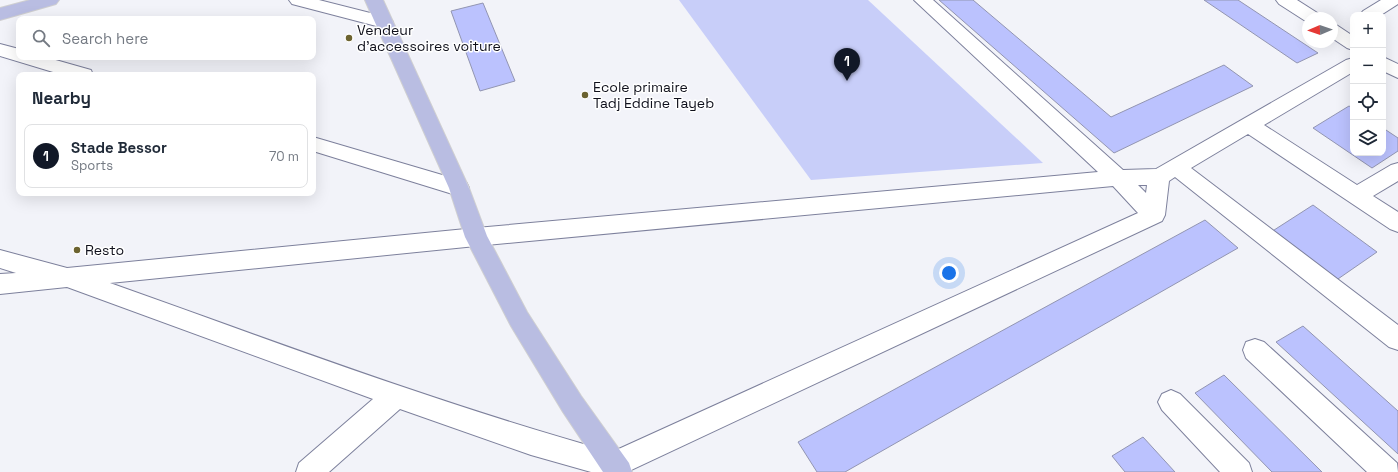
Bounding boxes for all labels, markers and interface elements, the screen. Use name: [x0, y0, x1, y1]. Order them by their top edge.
north arrow: [1302, 12, 1338, 48]
map controls: [1350, 12, 1386, 156]
button: +: [1350, 12, 1386, 48]
search box: [16, 16, 316, 60]
place label: Vendeur d'accessoires voiture: [357, 21, 501, 55]
icon: search: [30, 27, 52, 49]
text: Search here: [62, 29, 148, 48]
marker: Vendeur d'accessoires voiture: [344, 33, 354, 43]
pin: 1: [834, 48, 860, 81]
button: −: [1350, 48, 1386, 84]
place label: Ecole primaire Tadj Eddine Tayeb: [593, 78, 714, 112]
button: locate: [1350, 84, 1386, 120]
text: Nearby: [32, 87, 91, 109]
marker: Ecole primaire Tadj Eddine Tayeb: [580, 90, 590, 100]
button: layers: [1350, 120, 1386, 156]
text: Stade Bessor: [71, 138, 167, 157]
text: 1: [43, 148, 49, 165]
text: 70 m: [269, 148, 299, 165]
text: Sports: [71, 157, 113, 174]
place label: Resto: [85, 241, 124, 259]
marker: Resto: [72, 245, 82, 255]
your location: [939, 263, 959, 283]

